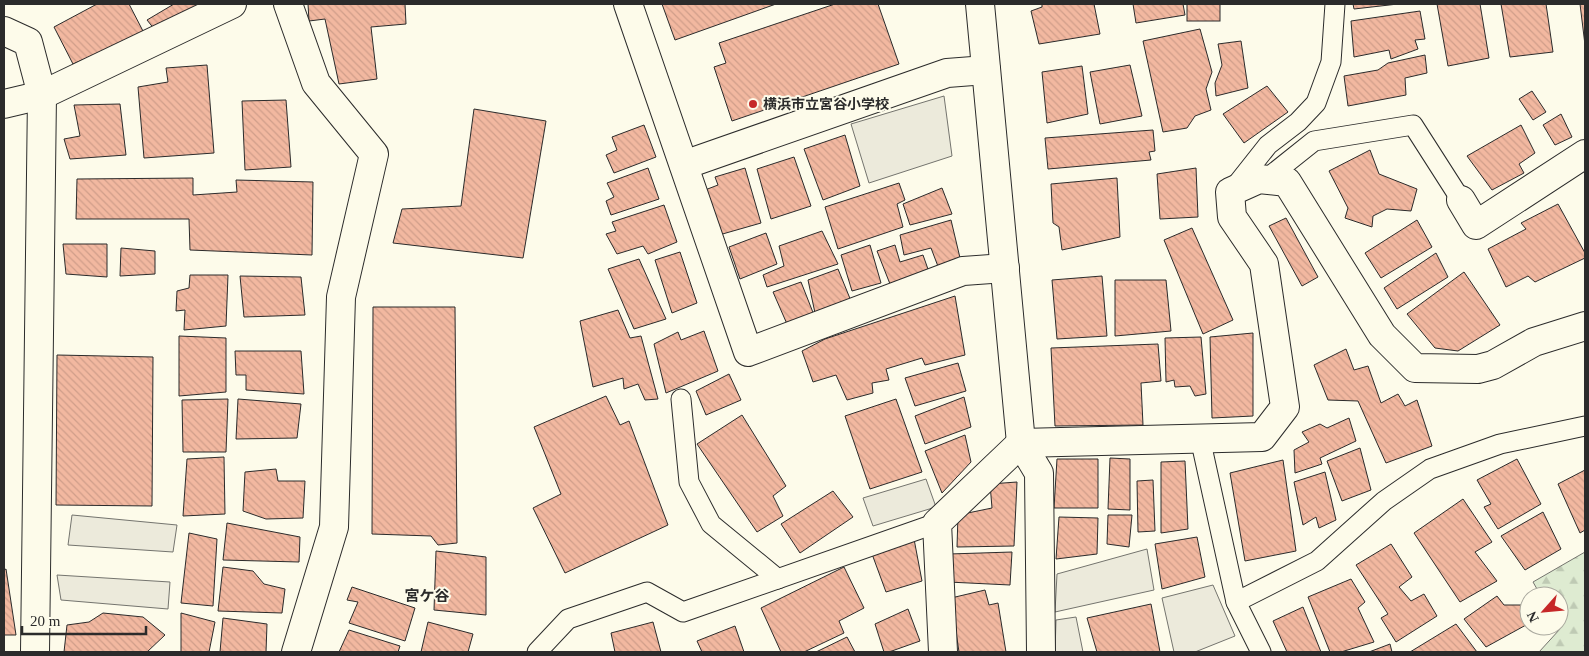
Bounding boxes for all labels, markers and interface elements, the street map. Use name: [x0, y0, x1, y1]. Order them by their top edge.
place label: 横浜市立宮谷小学校: [763, 96, 889, 112]
marker: 横浜市立宮谷小学校: [747, 98, 759, 110]
north arrow: [1519, 586, 1569, 636]
district label: 宮ケ谷: [404, 588, 450, 604]
scale bar: [22, 604, 146, 636]
text: N: [1524, 609, 1542, 625]
text: 20 m: [30, 613, 61, 629]

